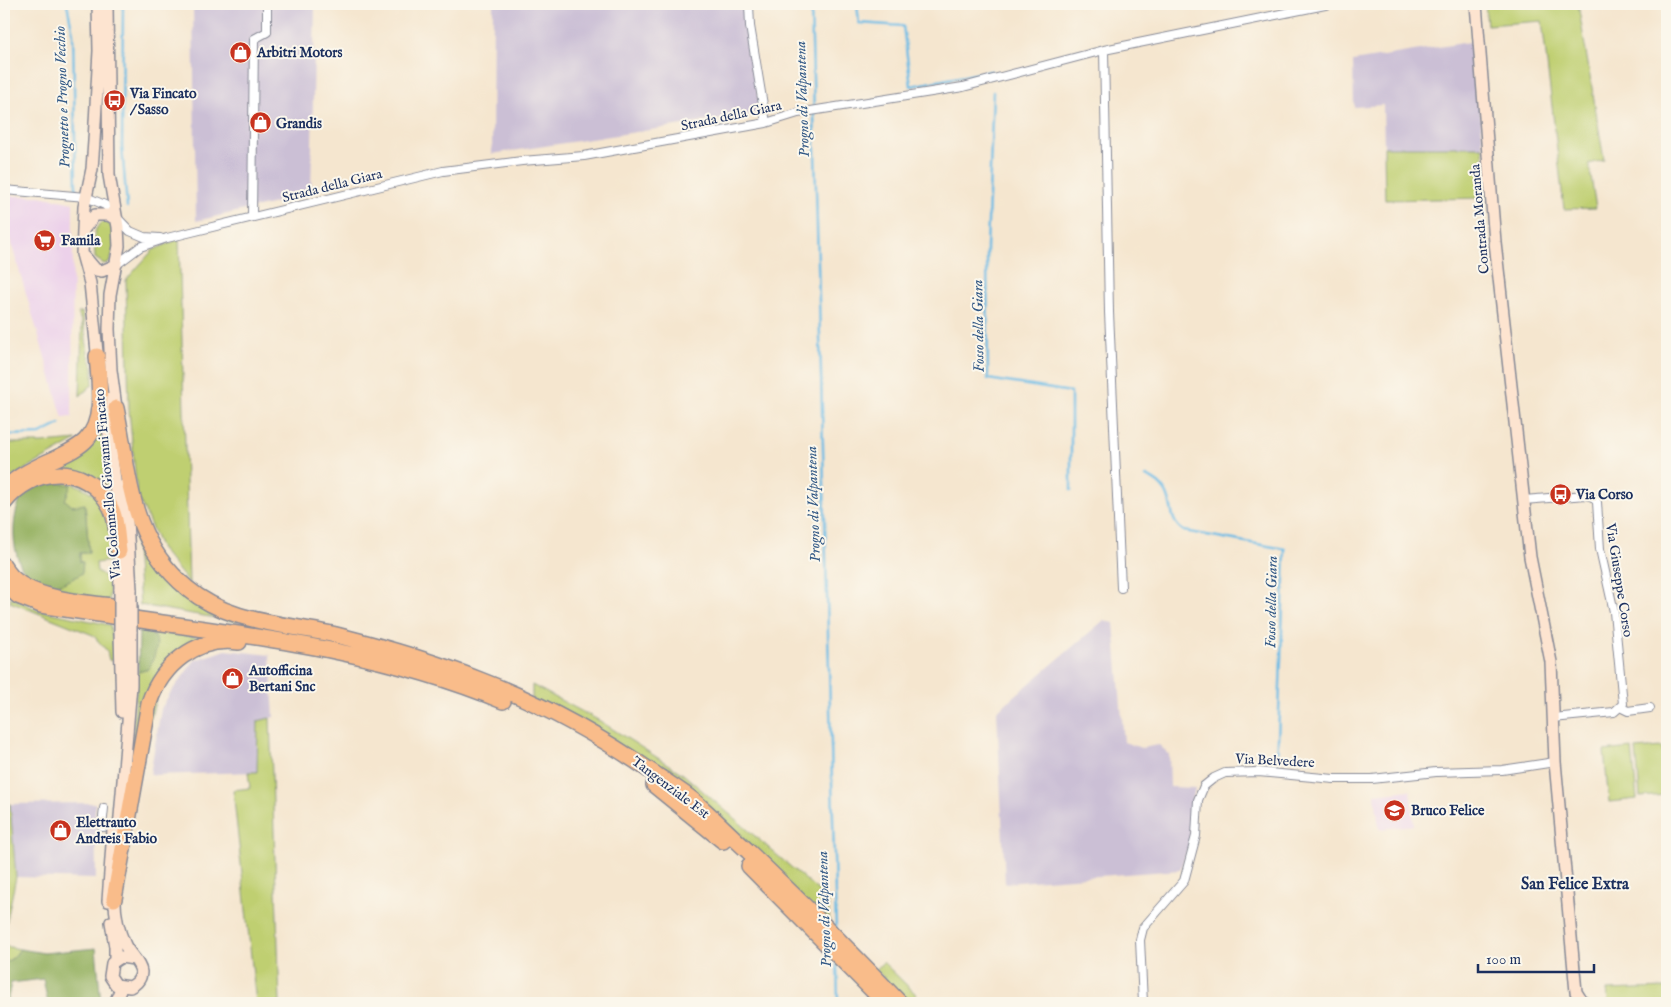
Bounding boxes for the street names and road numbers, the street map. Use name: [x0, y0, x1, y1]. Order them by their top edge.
street label: Strada della Giara: [679, 96, 784, 135]
street label: Contrada Moranda: [1466, 162, 1494, 275]
street label: Strada della Giara: [280, 165, 385, 207]
street label: Via Colonnello Giovanni Fincato: [91, 388, 125, 581]
street label: Via Giuseppe Corso: [1601, 521, 1637, 639]
street label: Via Belvedere: [1234, 750, 1316, 772]
street label: Tangenziale Est: [628, 753, 713, 823]

